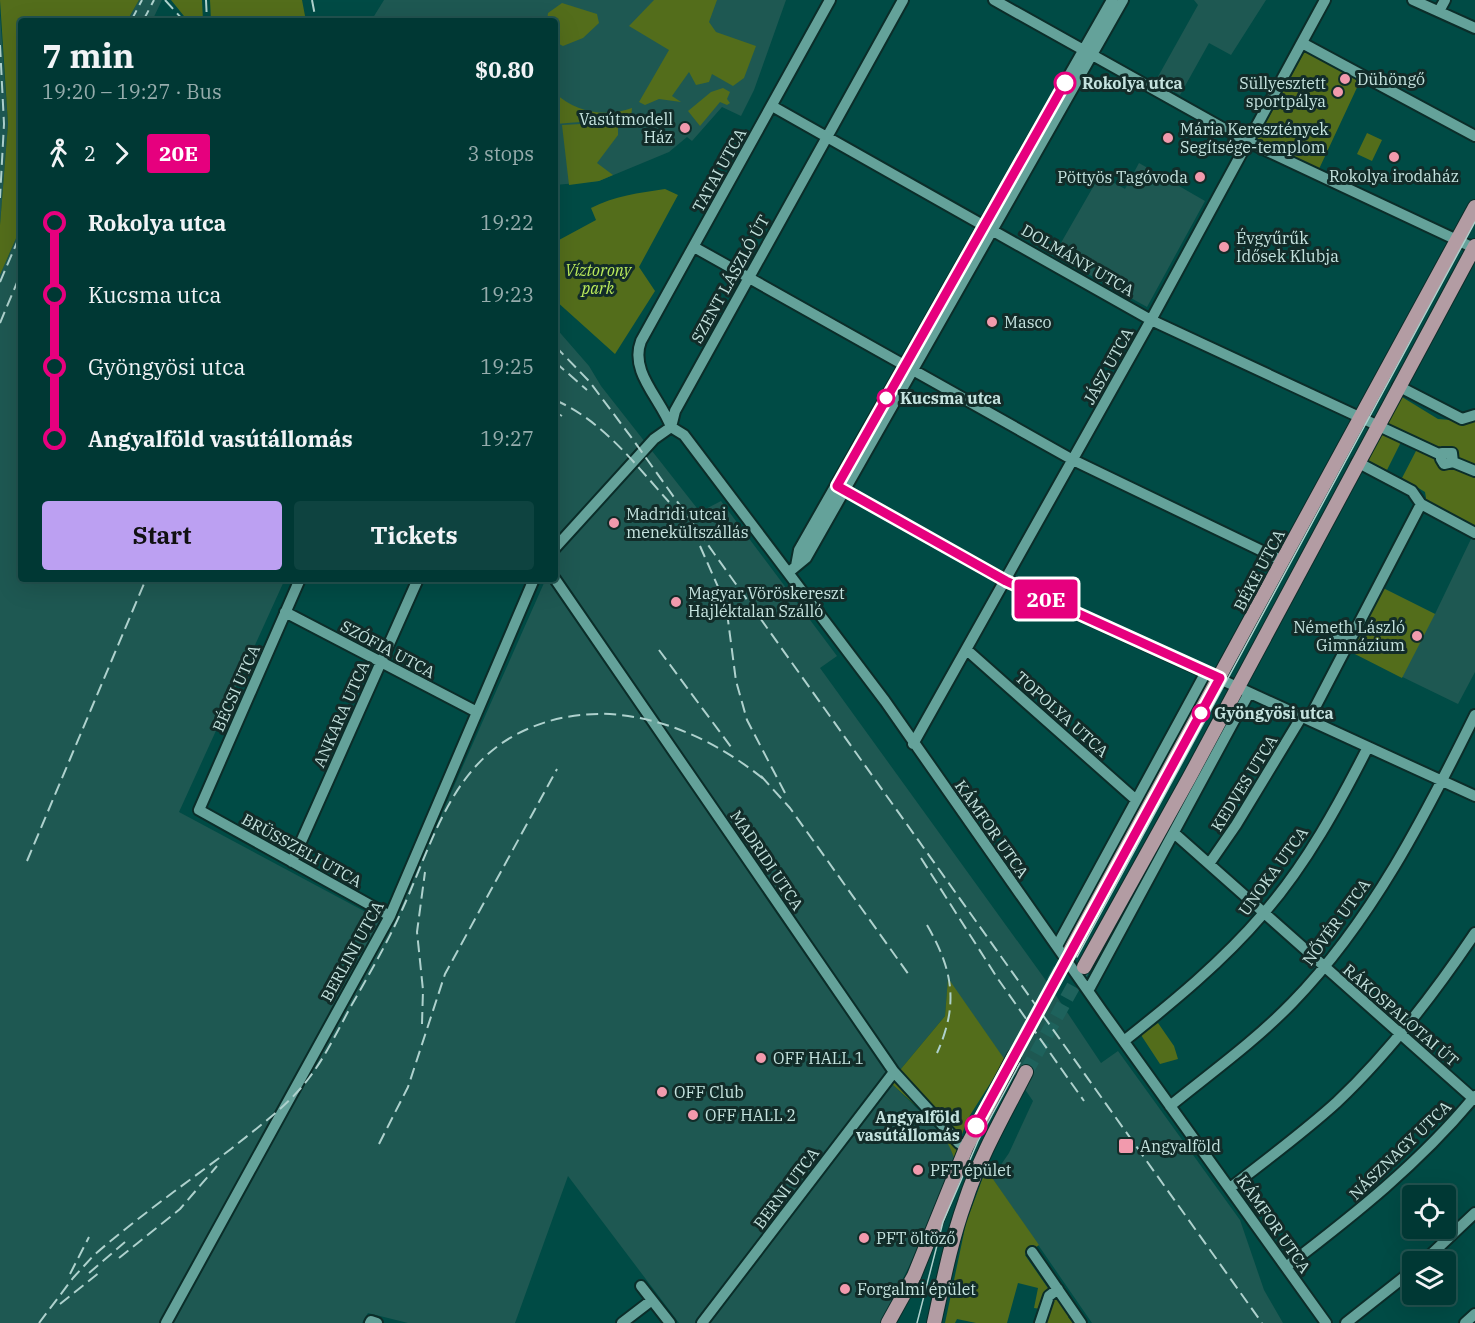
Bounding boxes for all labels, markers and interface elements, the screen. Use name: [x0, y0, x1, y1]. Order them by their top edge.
text: 7 min: [42, 34, 134, 77]
text: $0.80: [475, 55, 534, 84]
place label: Dühöngő: [1357, 69, 1425, 89]
marker: Rokolya utca: [1054, 72, 1076, 94]
marker: Dühöngő: [1338, 72, 1352, 86]
place label: Rokolya utca: [1082, 73, 1183, 93]
place label: Süllyesztett sportpálya: [1239, 73, 1326, 111]
text: 19:20 – 19:27 · Bus: [42, 78, 222, 105]
marker: Süllyesztett sportpálya: [1331, 85, 1345, 99]
place label: Vasútmodell Ház: [579, 109, 673, 147]
place label: Mária Keresztények Segítsége-templom: [1180, 119, 1329, 157]
marker: Vasútmodell Ház: [678, 121, 692, 135]
street label: TATAI UTCA: [688, 125, 750, 215]
marker: Mária Keresztények Segítsége-templom: [1161, 131, 1175, 145]
icon: walk: [42, 137, 75, 170]
icon: forward: [105, 137, 138, 170]
text: 20E: [159, 139, 198, 167]
text: 2: [84, 140, 96, 167]
text: 3 stops: [467, 140, 534, 167]
marker: Rokolya irodaház: [1387, 150, 1401, 164]
place label: Rokolya irodaház: [1329, 166, 1459, 186]
place label: Pöttyös Tagóvoda: [1057, 167, 1188, 187]
marker: Pöttyös Tagóvoda: [1193, 170, 1207, 184]
text: Rokolya utca: [88, 208, 226, 237]
text: 19:22: [480, 209, 534, 236]
street label: SZENT LÁSZLÓ ÚT: [686, 211, 773, 347]
street label: DOLMÁNY UTCA: [1018, 219, 1138, 300]
place label: Évgyűrűk Idősek Klubja: [1236, 227, 1339, 266]
marker: Évgyűrűk Idősek Klubja: [1217, 240, 1231, 254]
park label: Víztorony park: [565, 260, 633, 298]
text: Kucsma utca: [88, 280, 221, 309]
text: 19:23: [480, 281, 534, 308]
place label: Masco: [1004, 312, 1052, 332]
marker: Masco: [985, 315, 999, 329]
street label: JÁSZ UTCA: [1078, 324, 1137, 408]
text: Gyöngyösi utca: [88, 352, 245, 381]
text: 19:25: [480, 353, 534, 380]
place label: Kucsma utca: [900, 388, 1001, 408]
marker: Kucsma utca: [877, 389, 895, 407]
text: Angyalföld vasútállomás: [88, 424, 353, 453]
text: 19:27: [480, 425, 534, 452]
button: Start: [42, 501, 282, 570]
button: Tickets: [294, 501, 534, 570]
place label: Madridi utcai menekültszállás: [626, 504, 749, 542]
marker: Madridi utcai menekültszállás: [607, 516, 621, 530]
street label: BÉKE UTCA: [1228, 525, 1289, 614]
line badge: 20E: [1012, 580, 1080, 618]
place label: Magyar Vöröskereszt Hajléktalan Szálló: [688, 583, 845, 621]
text: 20E: [1026, 585, 1066, 613]
marker: Magyar Vöröskereszt Hajléktalan Szálló: [669, 595, 683, 609]
street label: SZÓFIA UTCA: [337, 615, 439, 682]
place label: Németh László Gimnázium: [1293, 617, 1405, 655]
marker: Németh László Gimnázium: [1410, 629, 1424, 643]
street label: BÉCSI UTCA: [207, 641, 264, 735]
street label: ANKARA UTCA: [309, 658, 373, 770]
street label: TOPOLYA UTCA: [1011, 667, 1113, 761]
place label: Gyöngyösi utca: [1214, 703, 1334, 723]
marker: Gyöngyösi utca: [1192, 704, 1210, 722]
street label: KEDVES UTCA: [1206, 731, 1282, 835]
street label: KÁMFOR UTCA: [951, 776, 1034, 882]
street label: MADRIDI UTCA: [726, 806, 808, 914]
street label: BRÜSSZELI UTCA: [238, 809, 366, 891]
street label: UNOKA UTCA: [1234, 823, 1312, 919]
street label: NŐVÉR UTCA: [1297, 874, 1374, 969]
street label: BERLINI UTCA: [316, 897, 388, 1005]
street label: RÁKOSPALOTAI ÚT: [1339, 959, 1463, 1071]
place label: OFF HALL 1: [773, 1048, 864, 1068]
marker: OFF HALL 1: [754, 1051, 768, 1065]
place label: OFF Club: [674, 1082, 744, 1102]
marker: OFF Club: [655, 1085, 669, 1099]
street label: NÁSZNAGY UTCA: [1344, 1096, 1455, 1204]
place label: OFF HALL 2: [705, 1105, 796, 1125]
place label: Angyalföld vasútállomás: [856, 1107, 960, 1145]
marker: OFF HALL 2: [686, 1108, 700, 1122]
marker: Angyalföld vasútállomás: [965, 1115, 987, 1137]
place label: Angyalföld: [1140, 1136, 1221, 1156]
marker: Angyalföld: [1117, 1137, 1135, 1155]
street label: BERNI UTCA: [749, 1143, 823, 1233]
place label: PFT épület: [930, 1160, 1012, 1180]
marker: PFT épület: [911, 1163, 925, 1177]
street label: KÁMFOR UTCA: [1233, 1171, 1316, 1277]
map controls: [1402, 1185, 1456, 1305]
button: locate: [1402, 1185, 1456, 1239]
place label: PFT öltöző: [876, 1228, 956, 1248]
marker: PFT öltöző: [857, 1231, 871, 1245]
button: layers: [1402, 1251, 1456, 1305]
place label: Forgalmi épület: [857, 1279, 976, 1299]
marker: Forgalmi épület: [838, 1282, 852, 1296]

